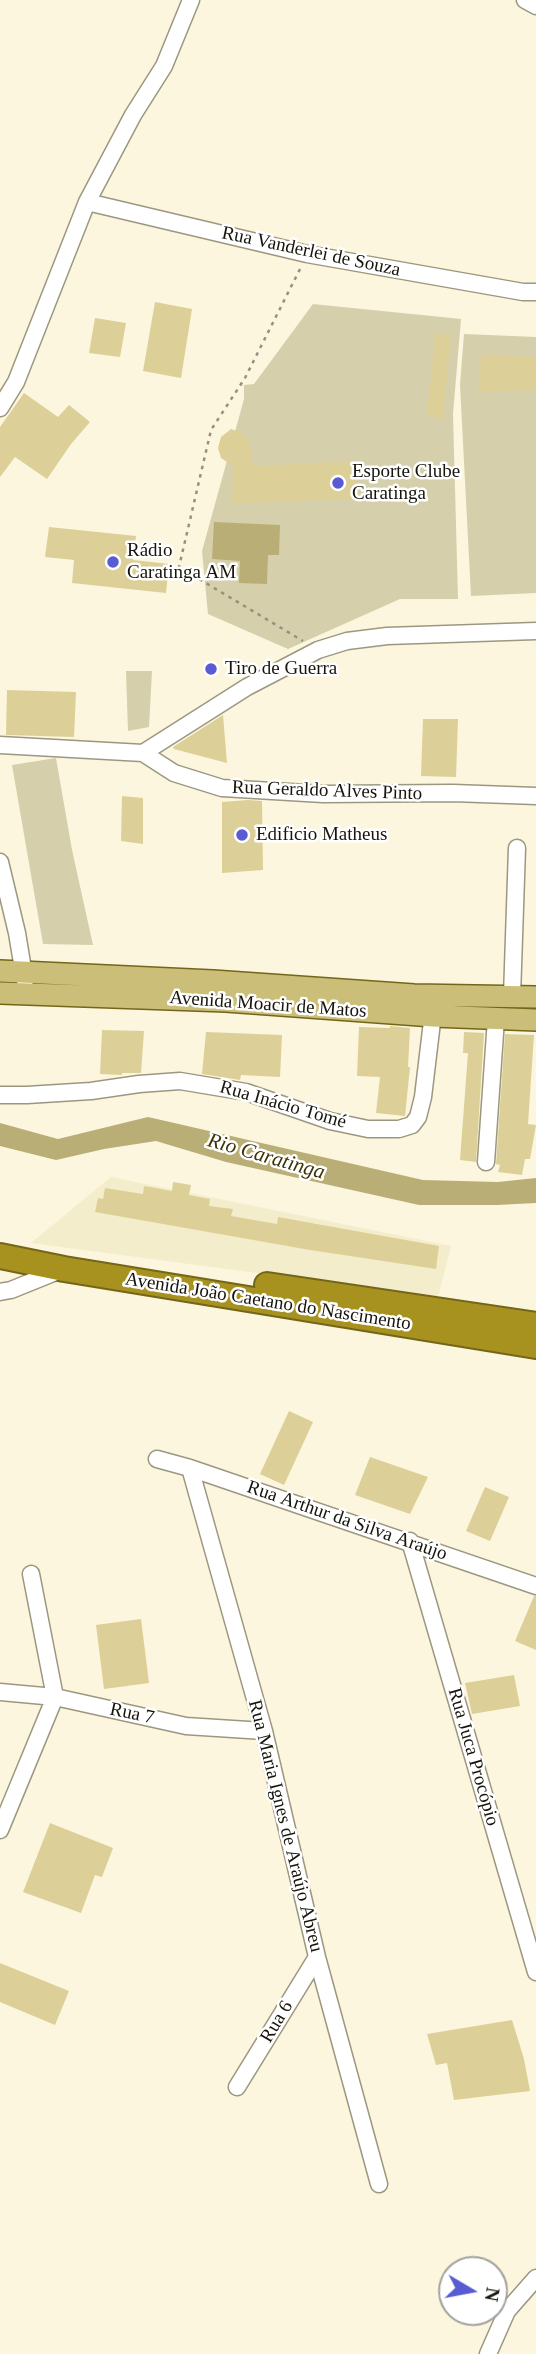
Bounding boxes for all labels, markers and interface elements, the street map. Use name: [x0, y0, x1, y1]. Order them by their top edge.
street label: Rua Vanderlei de Souza: [220, 222, 402, 282]
place label: Esporte Clube Caratinga: [352, 461, 460, 505]
marker: Esporte Clube Caratinga: [330, 475, 346, 491]
place label: Rádio Caratinga AM: [127, 540, 236, 584]
marker: Rádio Caratinga AM: [105, 554, 121, 570]
place label: Tiro de Guerra: [225, 658, 337, 680]
marker: Tiro de Guerra: [203, 661, 219, 677]
street label: Rua Geraldo Alves Pinto: [231, 776, 423, 806]
place label: Edificio Matheus: [256, 824, 387, 846]
marker: Edificio Matheus: [234, 827, 250, 843]
street label: Avenida Moacir de Matos: [169, 987, 367, 1023]
street label: Rua Inácio Tomé: [217, 1076, 349, 1134]
water label: Rio Caratinga: [204, 1128, 328, 1186]
street label: Avenida João Caetano do Nascimento: [124, 1268, 412, 1336]
street label: Rua Arthur da Silva Araújo: [244, 1476, 450, 1566]
street label: Rua Juca Procópio: [442, 1685, 504, 1829]
street label: Rua 7: [108, 1698, 156, 1730]
street label: Rua Maria Ignes de Araújo Abreu: [243, 1698, 327, 1954]
street label: Rua 6: [256, 1997, 298, 2047]
north arrow: [438, 2256, 508, 2326]
text: N: [481, 2286, 504, 2303]

